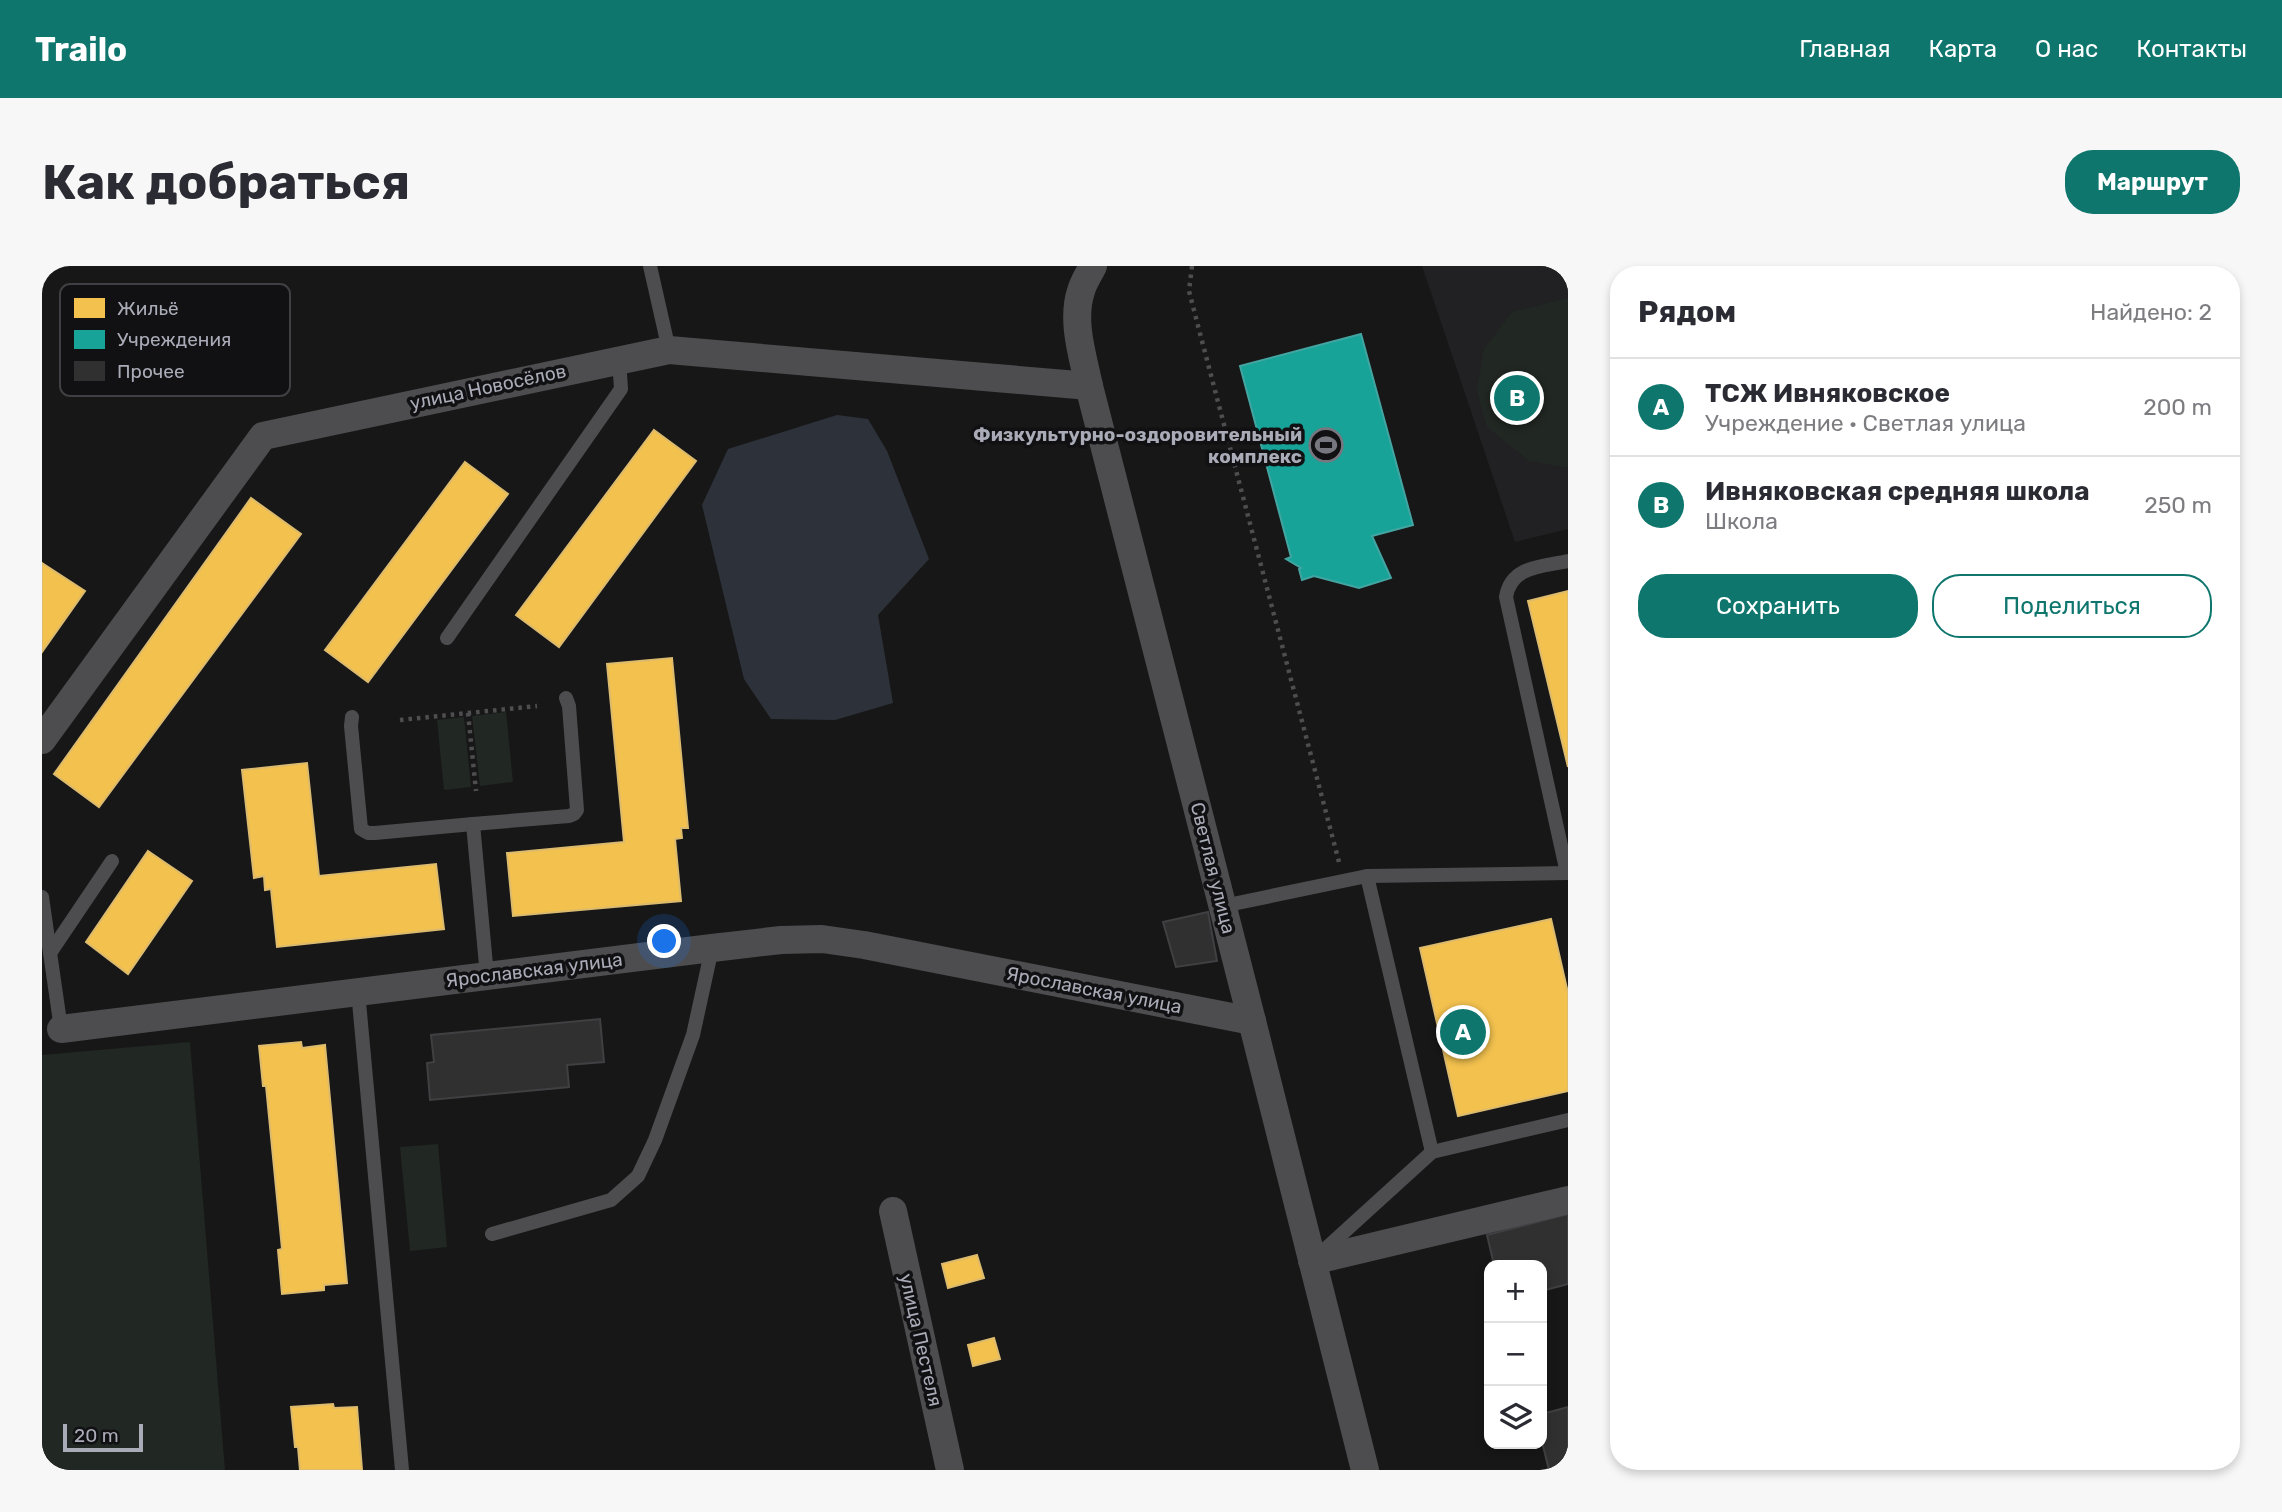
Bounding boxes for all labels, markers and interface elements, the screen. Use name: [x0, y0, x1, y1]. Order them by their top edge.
text: Trailo: [35, 30, 127, 69]
text: Главная: [1799, 35, 1891, 63]
text: Карта: [1929, 35, 1997, 63]
text: О нас: [2035, 35, 2098, 63]
text: Контакты: [2136, 35, 2247, 63]
button: Маршрут: [2065, 150, 2240, 214]
text: Как добраться: [42, 153, 410, 211]
legend: [60, 284, 290, 396]
text: Рядом: [1638, 294, 1736, 330]
text: Жильё: [117, 297, 179, 320]
text: Найдено: 2: [2090, 298, 2212, 326]
text: Учреждения: [117, 328, 231, 351]
street label: улица Новосёлов: [408, 359, 568, 415]
text: Прочее: [117, 360, 185, 383]
pin: B: [1494, 372, 1540, 424]
text: ТСЖ Ивняковское: [1705, 378, 1950, 409]
text: A: [1653, 393, 1669, 421]
text: 200 m: [2143, 393, 2212, 421]
text: Учреждение · Светлая улица: [1705, 409, 2026, 437]
place label: Физкультурно-оздоровительный комплекс: [973, 423, 1302, 468]
sports icon: Физкультурно-оздоровительный комплекс: [1307, 426, 1345, 464]
text: Ивняковская средняя школа: [1705, 476, 2090, 507]
text: B: [1653, 491, 1669, 519]
text: 250 m: [2144, 491, 2212, 519]
text: Школа: [1705, 507, 1778, 535]
button: Сохранить: [1638, 574, 1918, 638]
button: Поделиться: [1932, 574, 2212, 638]
street label: Светлая улица: [1186, 800, 1240, 936]
your location: [647, 924, 681, 958]
street label: Ярославская улица: [444, 948, 624, 992]
street label: Ярославская улица: [1004, 962, 1184, 1018]
pin: A: [1440, 1006, 1486, 1058]
map controls: [1484, 1260, 1547, 1449]
button: +: [1484, 1260, 1547, 1323]
street label: улица Пестеля: [895, 1271, 947, 1409]
button: −: [1484, 1323, 1547, 1386]
button: layers: [1484, 1386, 1547, 1449]
scale bar: [63, 1421, 144, 1453]
text: 20 m: [74, 1424, 119, 1447]

